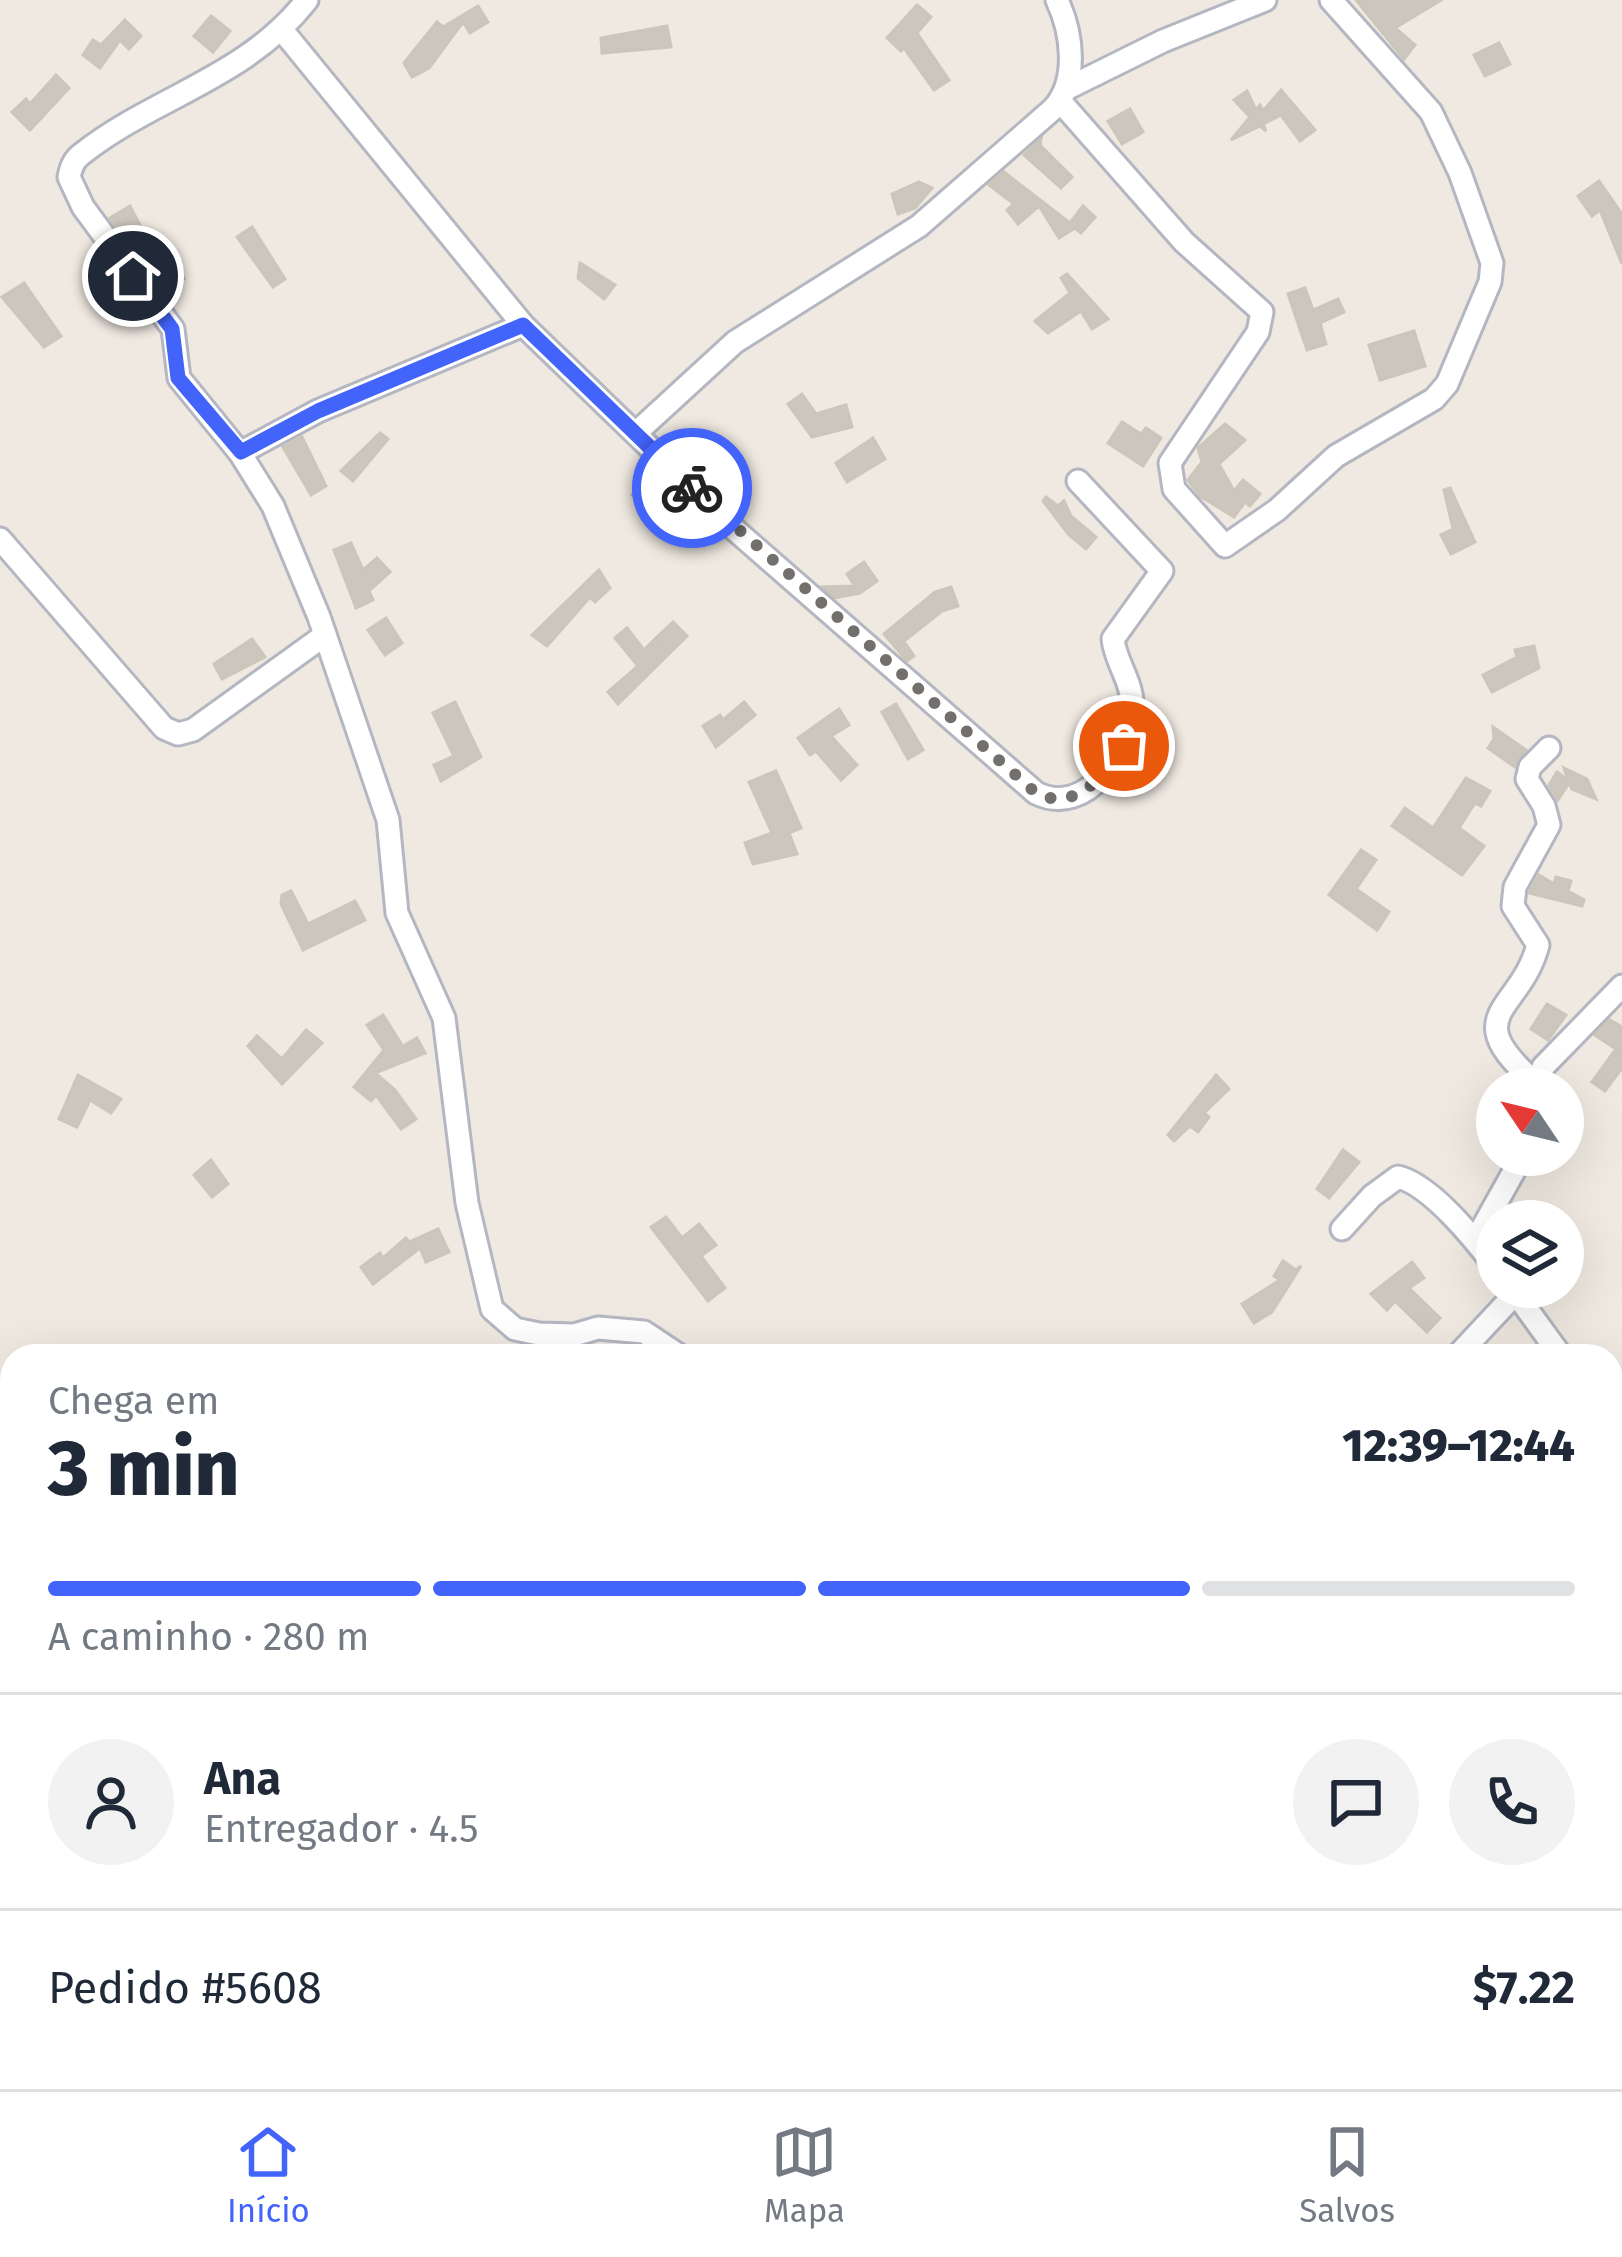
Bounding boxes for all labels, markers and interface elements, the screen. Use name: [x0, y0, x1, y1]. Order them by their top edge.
pin: [82, 225, 184, 327]
icon: home: [100, 243, 166, 309]
courier: [632, 428, 752, 548]
icon: bike: [659, 455, 725, 521]
pin: [1073, 695, 1175, 797]
icon: bag: [1091, 713, 1157, 779]
north arrow: [1476, 1068, 1584, 1176]
map controls: [1476, 1068, 1584, 1308]
button: layers: [1476, 1200, 1584, 1308]
text: Chega em: [48, 1378, 219, 1424]
text: 12:39–12:44: [1342, 1419, 1575, 1473]
text: 3 min: [48, 1422, 239, 1516]
text: A caminho · 280 m: [48, 1614, 369, 1660]
button: person: [48, 1739, 174, 1865]
button: chat: [1293, 1739, 1419, 1865]
button: phone: [1449, 1739, 1575, 1865]
text: Ana: [204, 1752, 281, 1806]
text: Entregador · 4.5: [204, 1806, 479, 1852]
text: Pedido #5608: [48, 1961, 322, 2015]
text: $7.22: [1473, 1961, 1575, 2015]
tab: Início: [227, 2119, 310, 2231]
tab: Mapa: [764, 2119, 845, 2231]
tab: Salvos: [1299, 2119, 1395, 2231]

